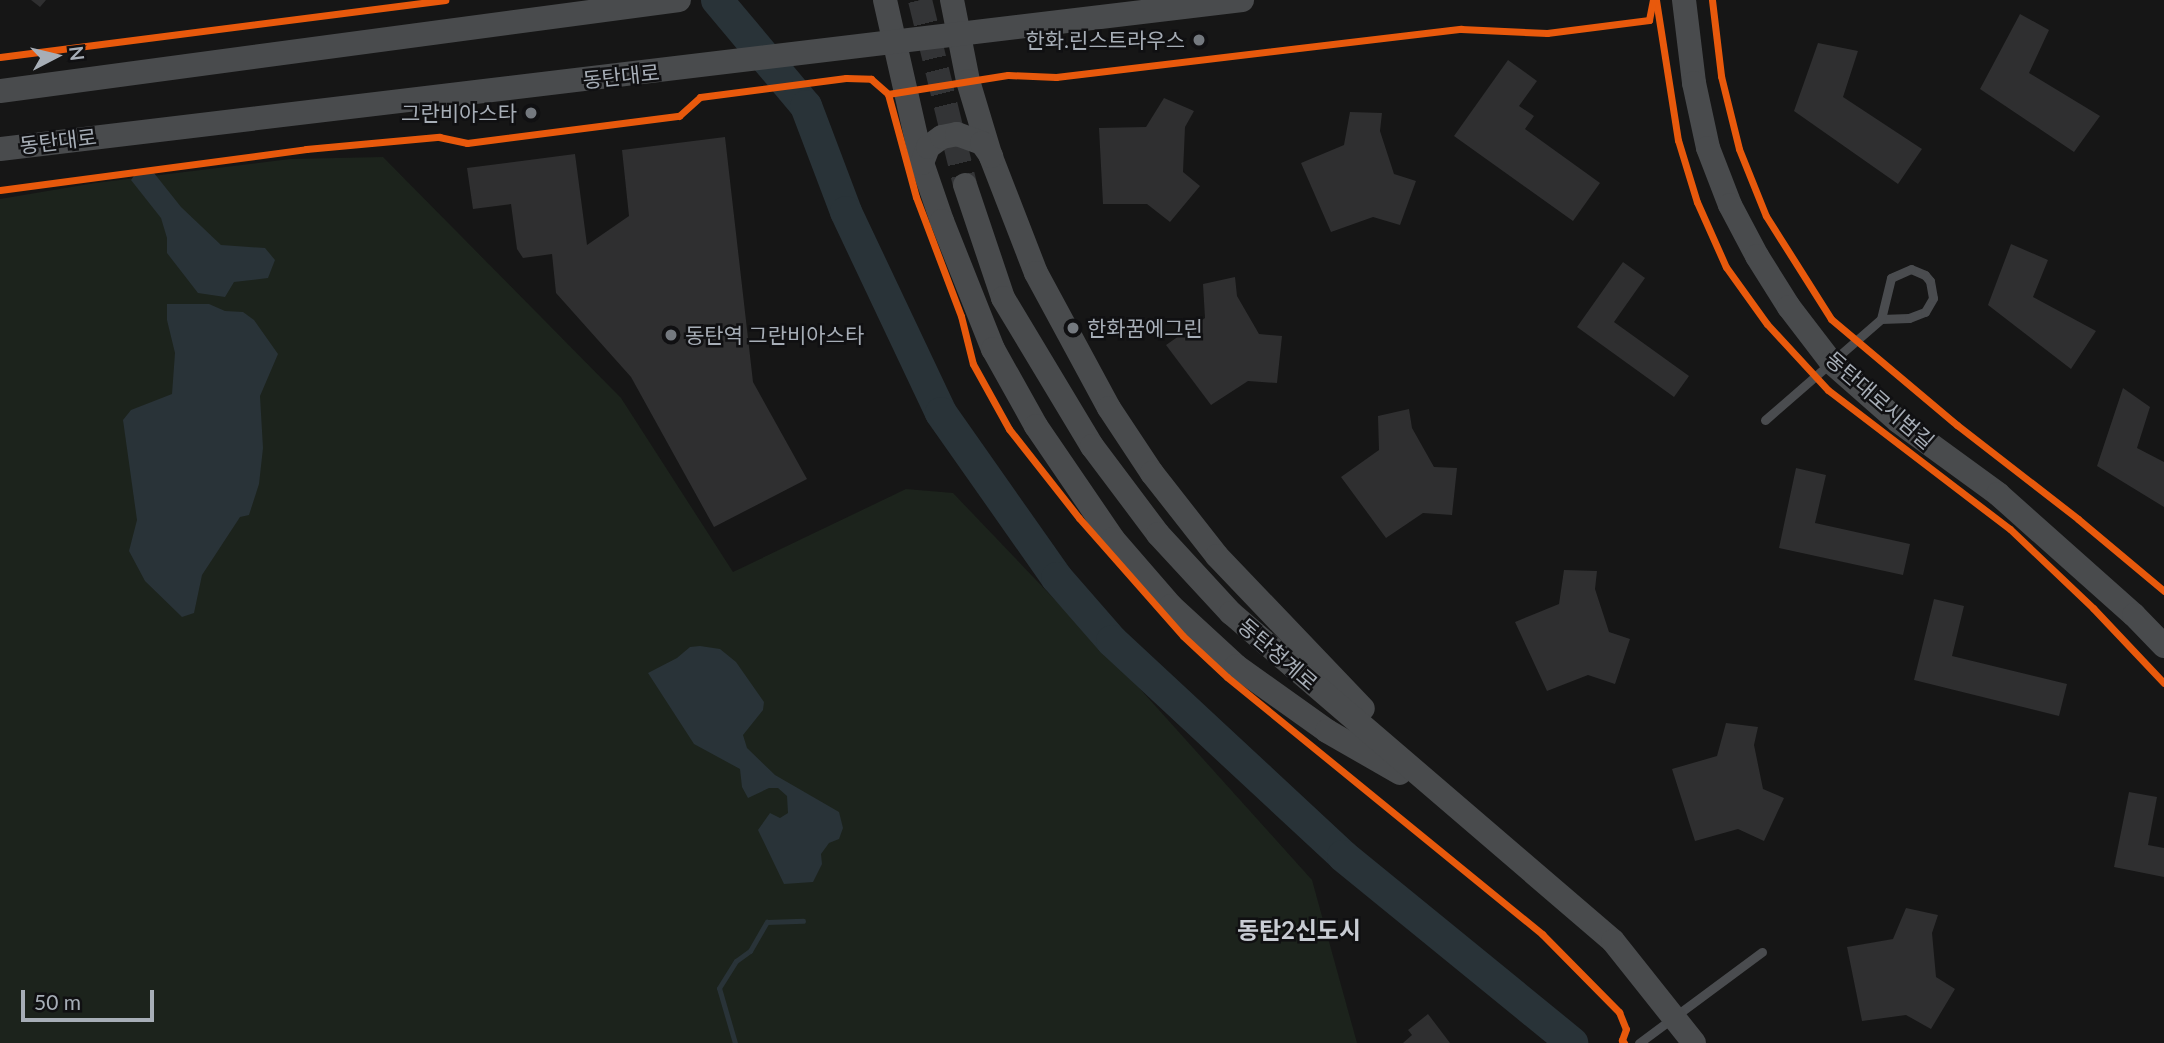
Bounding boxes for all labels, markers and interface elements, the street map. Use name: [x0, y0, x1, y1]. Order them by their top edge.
north arrow: [21, 21, 91, 91]
place label: 한화.린스트라우스: [1025, 27, 1185, 53]
marker: 한화.린스트라우스: [1191, 32, 1207, 48]
text: N: [65, 45, 90, 62]
street label: 동탄대로: [581, 59, 661, 93]
place label: 그란비아스타: [401, 100, 517, 126]
marker: 그란비아스타: [523, 105, 539, 121]
street label: 동탄대로: [18, 124, 98, 158]
place label: 한화꿈에그린: [1087, 315, 1203, 341]
marker: 한화꿈에그린: [1065, 320, 1081, 336]
place label: 동탄역 그란비아스타: [685, 322, 864, 348]
marker: 동탄역 그란비아스타: [663, 327, 679, 343]
street label: 동탄대로시범길: [1821, 346, 1939, 454]
street label: 동탄청계로: [1233, 613, 1323, 695]
district label: 동탄2신도시: [1237, 916, 1361, 944]
scale bar: [24, 976, 158, 1020]
text: 50 m: [34, 989, 81, 1014]

